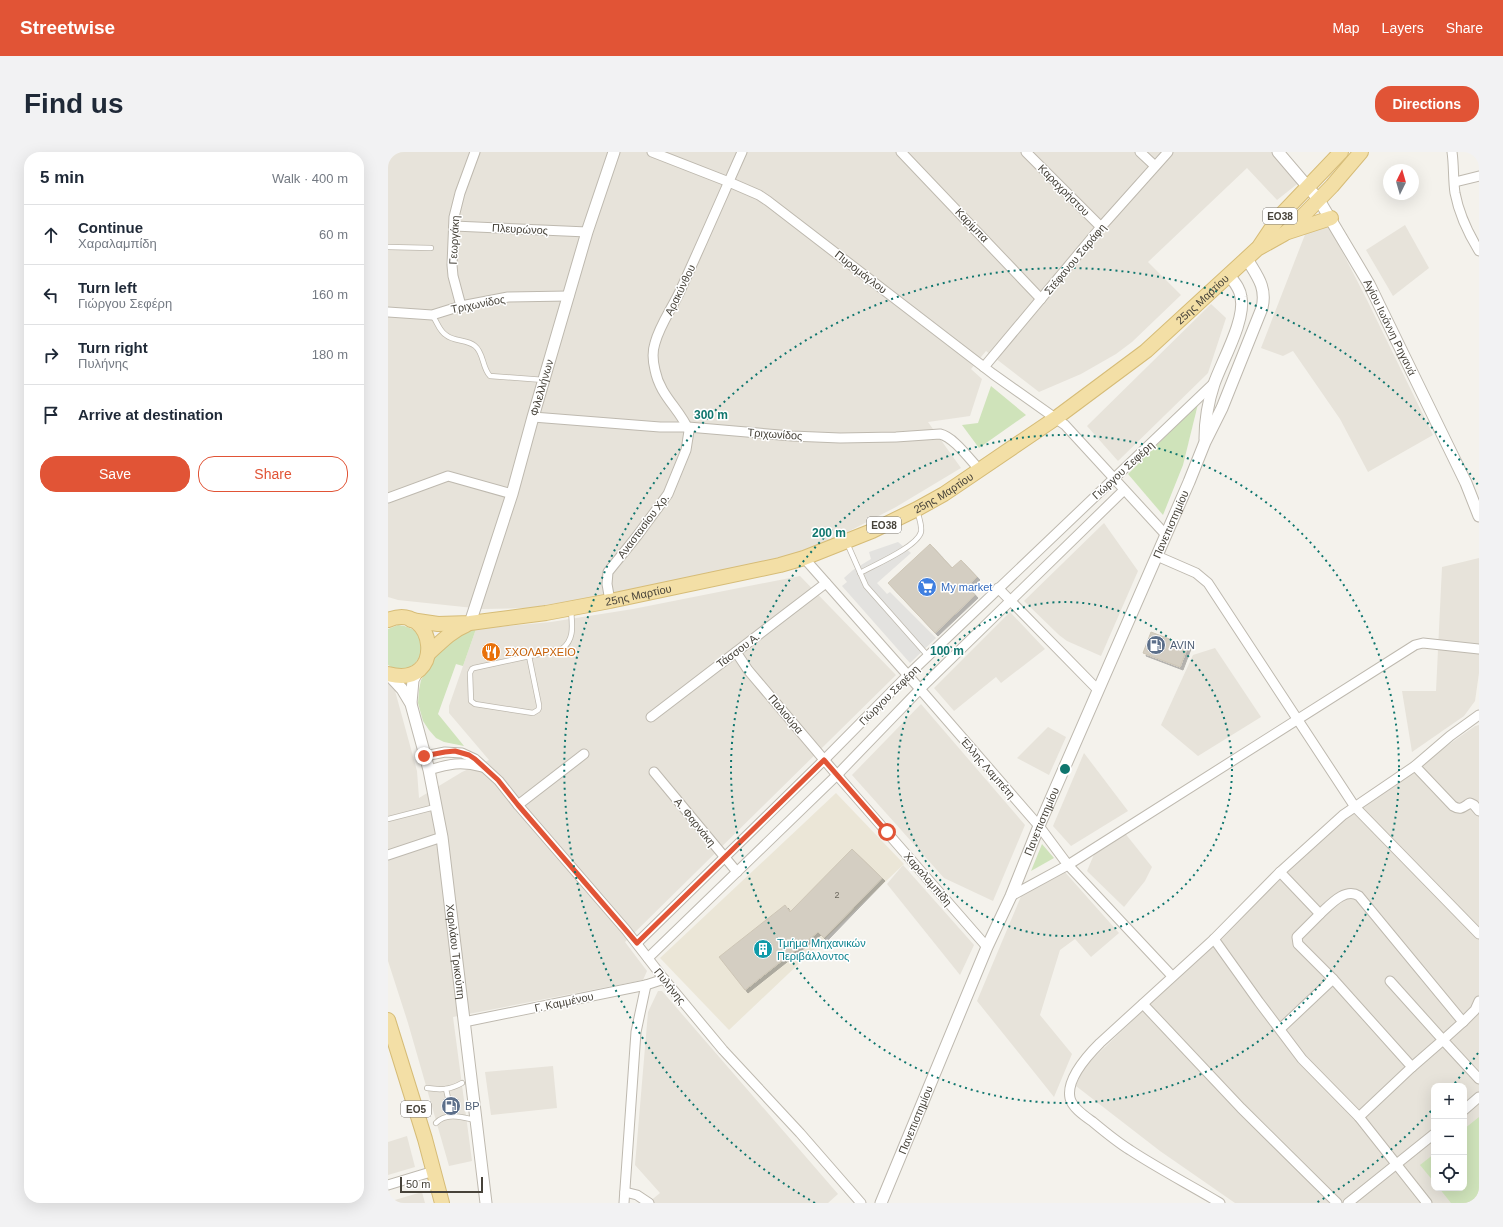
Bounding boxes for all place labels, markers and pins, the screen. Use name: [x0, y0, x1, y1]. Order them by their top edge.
supermarket icon: My market: [916, 576, 938, 598]
place label: My market: [941, 581, 992, 593]
fuel station icon: AVIN: [1145, 634, 1167, 656]
place label: AVIN: [1170, 639, 1195, 651]
restaurant icon: ΣΧΟΛΑΡΧΕΙΟ: [480, 641, 502, 663]
place label: ΣΧΟΛΑΡΧΕΙΟ: [505, 646, 576, 658]
centre of rings: [1058, 762, 1072, 776]
place label: Τμήμα Μηχανικών Περιβάλλοντος: [777, 937, 866, 962]
building icon: Τμήμα Μηχανικών Περιβάλλοντος: [752, 938, 774, 960]
fuel station icon: BP: [440, 1095, 462, 1117]
place label: BP: [465, 1100, 480, 1112]

